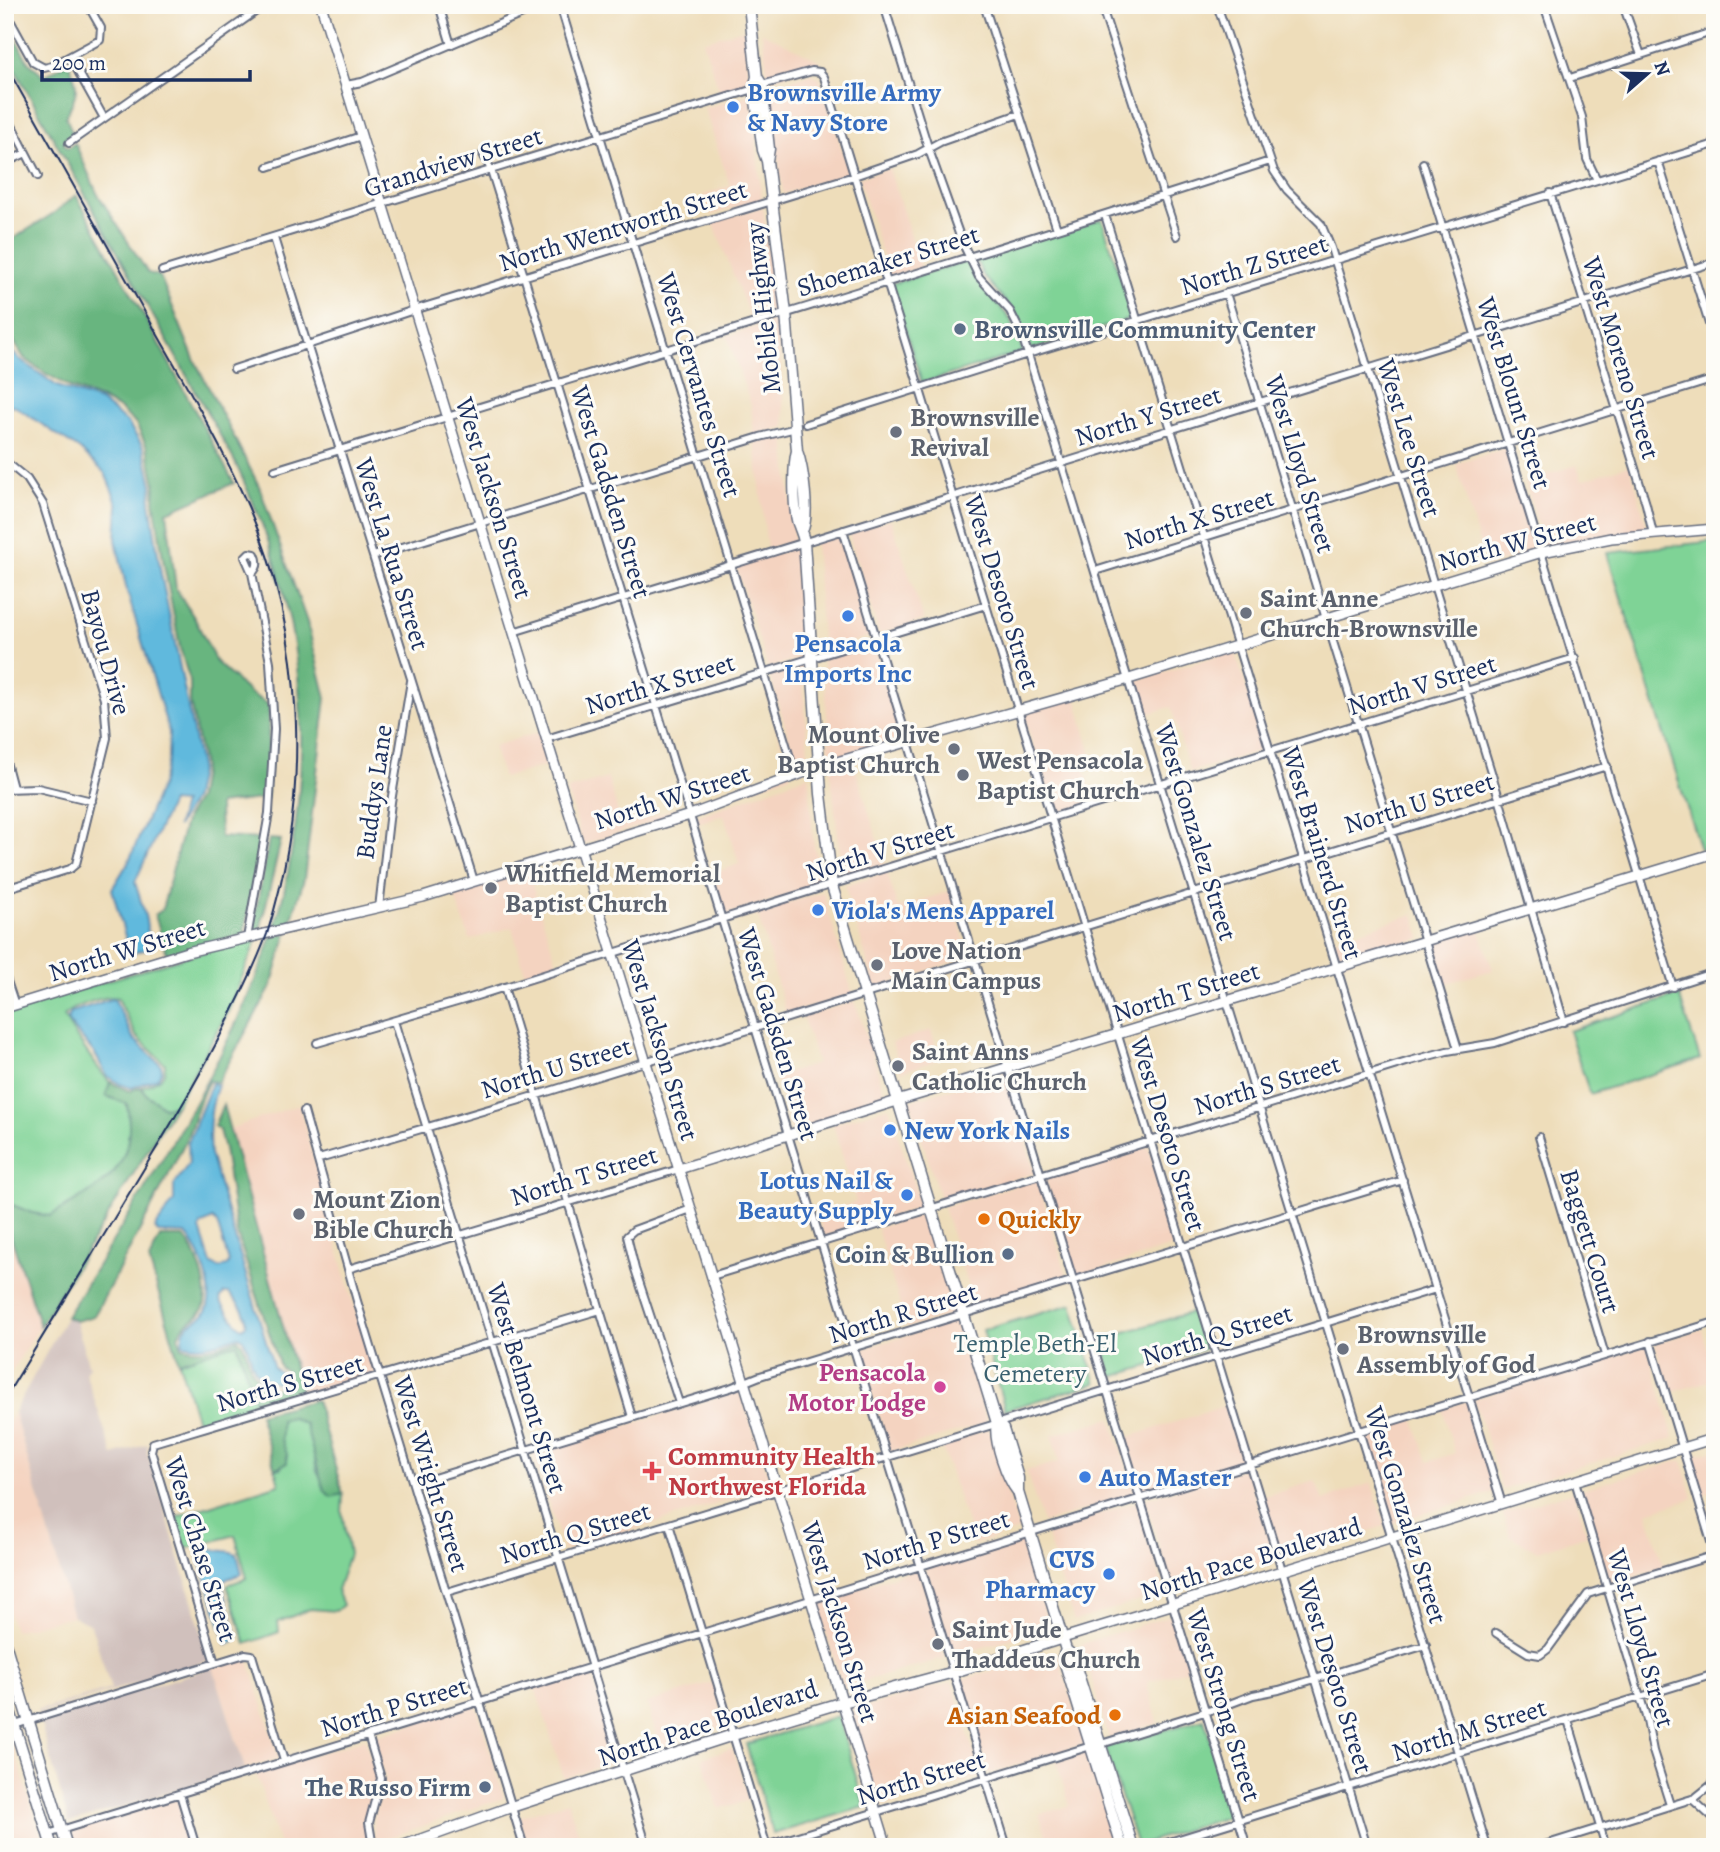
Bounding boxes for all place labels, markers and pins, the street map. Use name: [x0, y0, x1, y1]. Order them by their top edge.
place label: Brownsville Army & Navy Store: [747, 75, 942, 140]
marker: Brownsville Army & Navy Store: [725, 99, 741, 115]
place label: Brownsville Community Center: [974, 312, 1316, 347]
marker: Brownsville Community Center: [952, 321, 968, 337]
place label: Brownsville Revival: [910, 400, 1039, 465]
marker: Brownsville Revival: [888, 424, 904, 440]
place label: Saint Anne Church-Brownsville: [1260, 581, 1478, 646]
marker: Saint Anne Church-Brownsville: [1238, 605, 1254, 621]
marker: Pensacola Imports Inc: [840, 608, 856, 624]
place label: Pensacola Imports Inc: [784, 626, 912, 691]
place label: Mount Olive Baptist Church: [777, 717, 940, 782]
marker: Mount Olive Baptist Church: [946, 741, 962, 757]
place label: West Pensacola Baptist Church: [976, 743, 1144, 808]
marker: West Pensacola Baptist Church: [955, 767, 971, 783]
place label: Whitfield Memorial Baptist Church: [504, 856, 720, 921]
marker: Whitfield Memorial Baptist Church: [483, 880, 499, 896]
place label: Viola's Mens Apparel: [831, 893, 1054, 928]
marker: Viola's Mens Apparel: [810, 902, 826, 918]
place label: Love Nation Main Campus: [891, 933, 1041, 998]
marker: Love Nation Main Campus: [869, 957, 885, 973]
place label: Saint Anns Catholic Church: [912, 1034, 1087, 1099]
marker: Saint Anns Catholic Church: [890, 1058, 906, 1074]
place label: New York Nails: [904, 1113, 1070, 1148]
marker: New York Nails: [882, 1122, 898, 1138]
place label: Lotus Nail & Beauty Supply: [738, 1163, 894, 1228]
place label: Mount Zion Bible Church: [313, 1182, 454, 1247]
marker: Lotus Nail & Beauty Supply: [899, 1187, 915, 1203]
place label: Quickly: [998, 1202, 1082, 1237]
marker: Mount Zion Bible Church: [291, 1206, 307, 1222]
marker: Quickly: [976, 1211, 992, 1227]
place label: Coin & Bullion: [835, 1237, 994, 1272]
marker: Coin & Bullion: [1000, 1246, 1016, 1262]
place label: Brownsville Assembly of God: [1356, 1317, 1537, 1382]
marker: Brownsville Assembly of God: [1335, 1341, 1351, 1357]
place label: Pensacola Motor Lodge: [788, 1355, 926, 1420]
marker: Pensacola Motor Lodge: [932, 1379, 948, 1395]
place label: Community Health Northwest Florida: [668, 1439, 875, 1504]
place label: Auto Master: [1098, 1460, 1232, 1495]
marker: Community Health Northwest Florida: [642, 1461, 662, 1481]
marker: Auto Master: [1077, 1469, 1093, 1485]
place label: CVS Pharmacy: [985, 1542, 1096, 1607]
marker: CVS Pharmacy: [1101, 1566, 1117, 1582]
place label: Saint Jude Thaddeus Church: [952, 1612, 1141, 1677]
marker: Saint Jude Thaddeus Church: [930, 1636, 946, 1652]
place label: Asian Seafood: [946, 1698, 1102, 1733]
marker: Asian Seafood: [1107, 1707, 1123, 1723]
place label: The Russo Firm: [305, 1770, 471, 1805]
marker: The Russo Firm: [477, 1779, 493, 1795]

